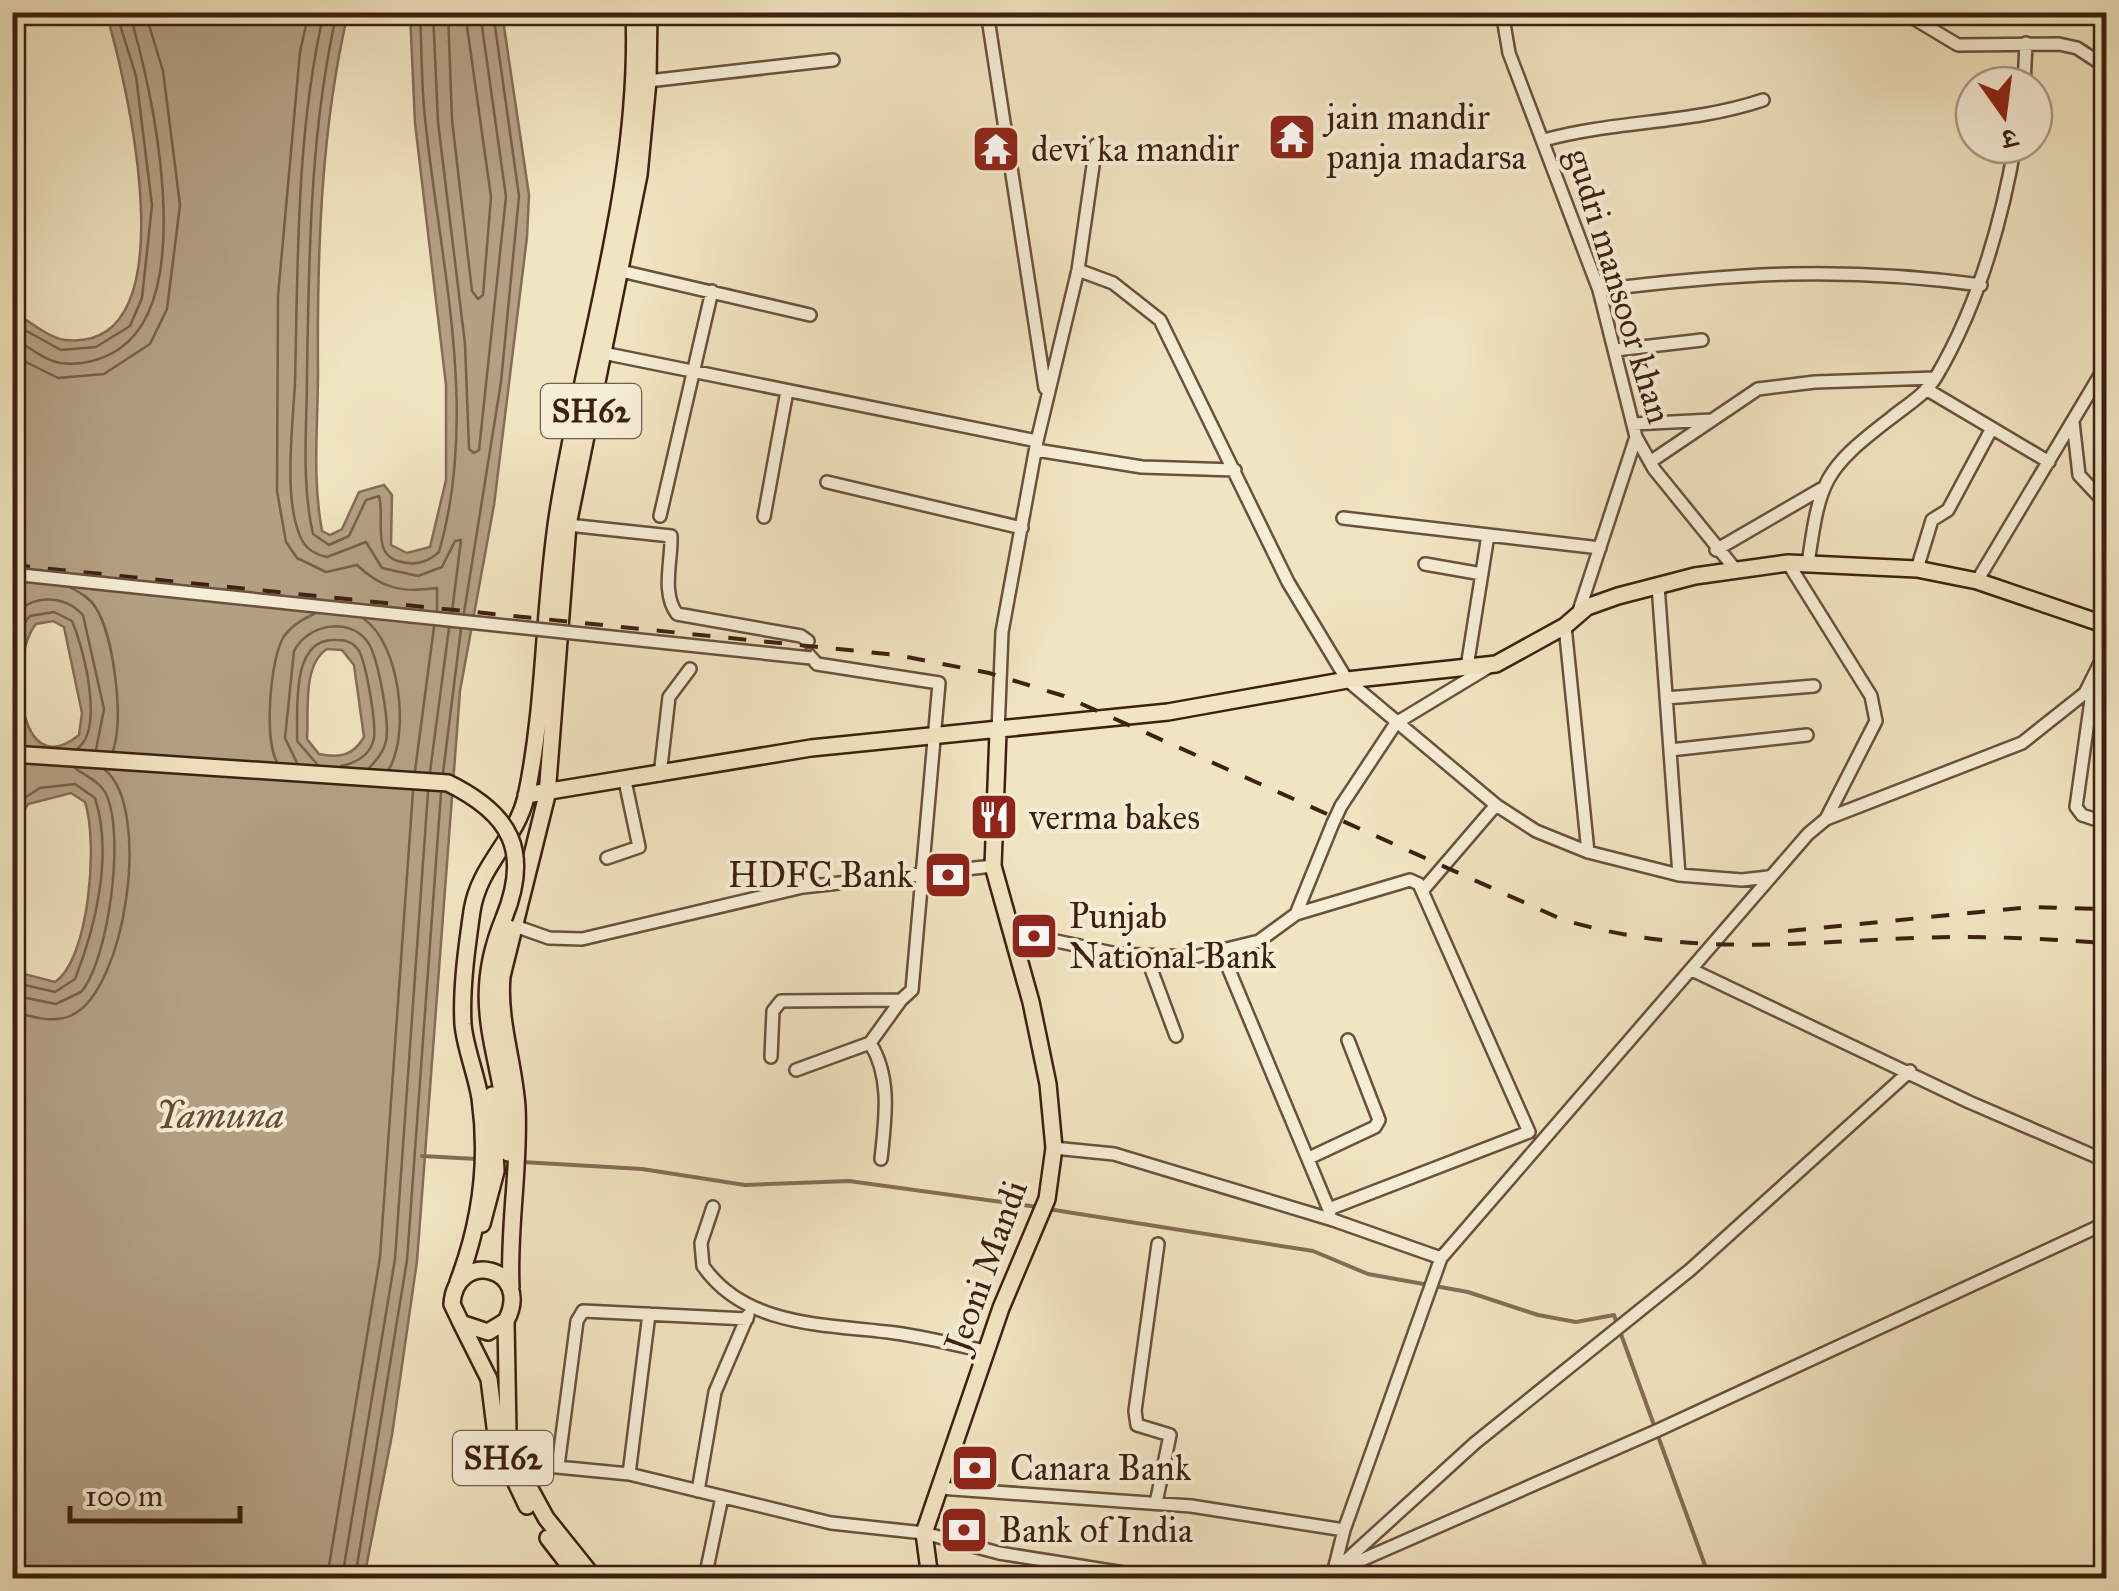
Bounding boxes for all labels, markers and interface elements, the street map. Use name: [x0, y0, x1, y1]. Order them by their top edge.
north arrow: [1954, 65, 2054, 165]
place label: jain mandir panja madarsa: [1322, 96, 1527, 179]
temple icon: jain mandir panja madarsa: [1266, 111, 1318, 163]
text: उ: [1997, 120, 2023, 158]
temple icon: devi ka mandir: [970, 123, 1022, 175]
place label: devi ka mandir: [1031, 128, 1240, 171]
street label: gudri mansoor khan: [1557, 144, 1681, 429]
road number: SH62: [541, 384, 641, 438]
restaurant icon: verma bakes: [968, 791, 1020, 843]
place label: verma bakes: [1028, 796, 1200, 839]
bank icon: HDFC Bank: [922, 849, 974, 901]
place label: HDFC Bank: [728, 854, 914, 897]
place label: Punjab National Bank: [1069, 895, 1277, 978]
bank icon: Punjab National Bank: [1008, 910, 1060, 962]
water label: Yamuna: [156, 1092, 284, 1138]
street label: Jeoni Mandi: [934, 1174, 1037, 1361]
road number: SH62: [453, 1431, 553, 1485]
bank icon: Canara Bank: [949, 1442, 1001, 1494]
place label: Canara Bank: [1010, 1447, 1192, 1490]
scale bar: [70, 1461, 240, 1523]
text: 100 m: [85, 1478, 163, 1514]
bank icon: Bank of India: [938, 1504, 990, 1556]
place label: Bank of India: [999, 1509, 1193, 1552]

